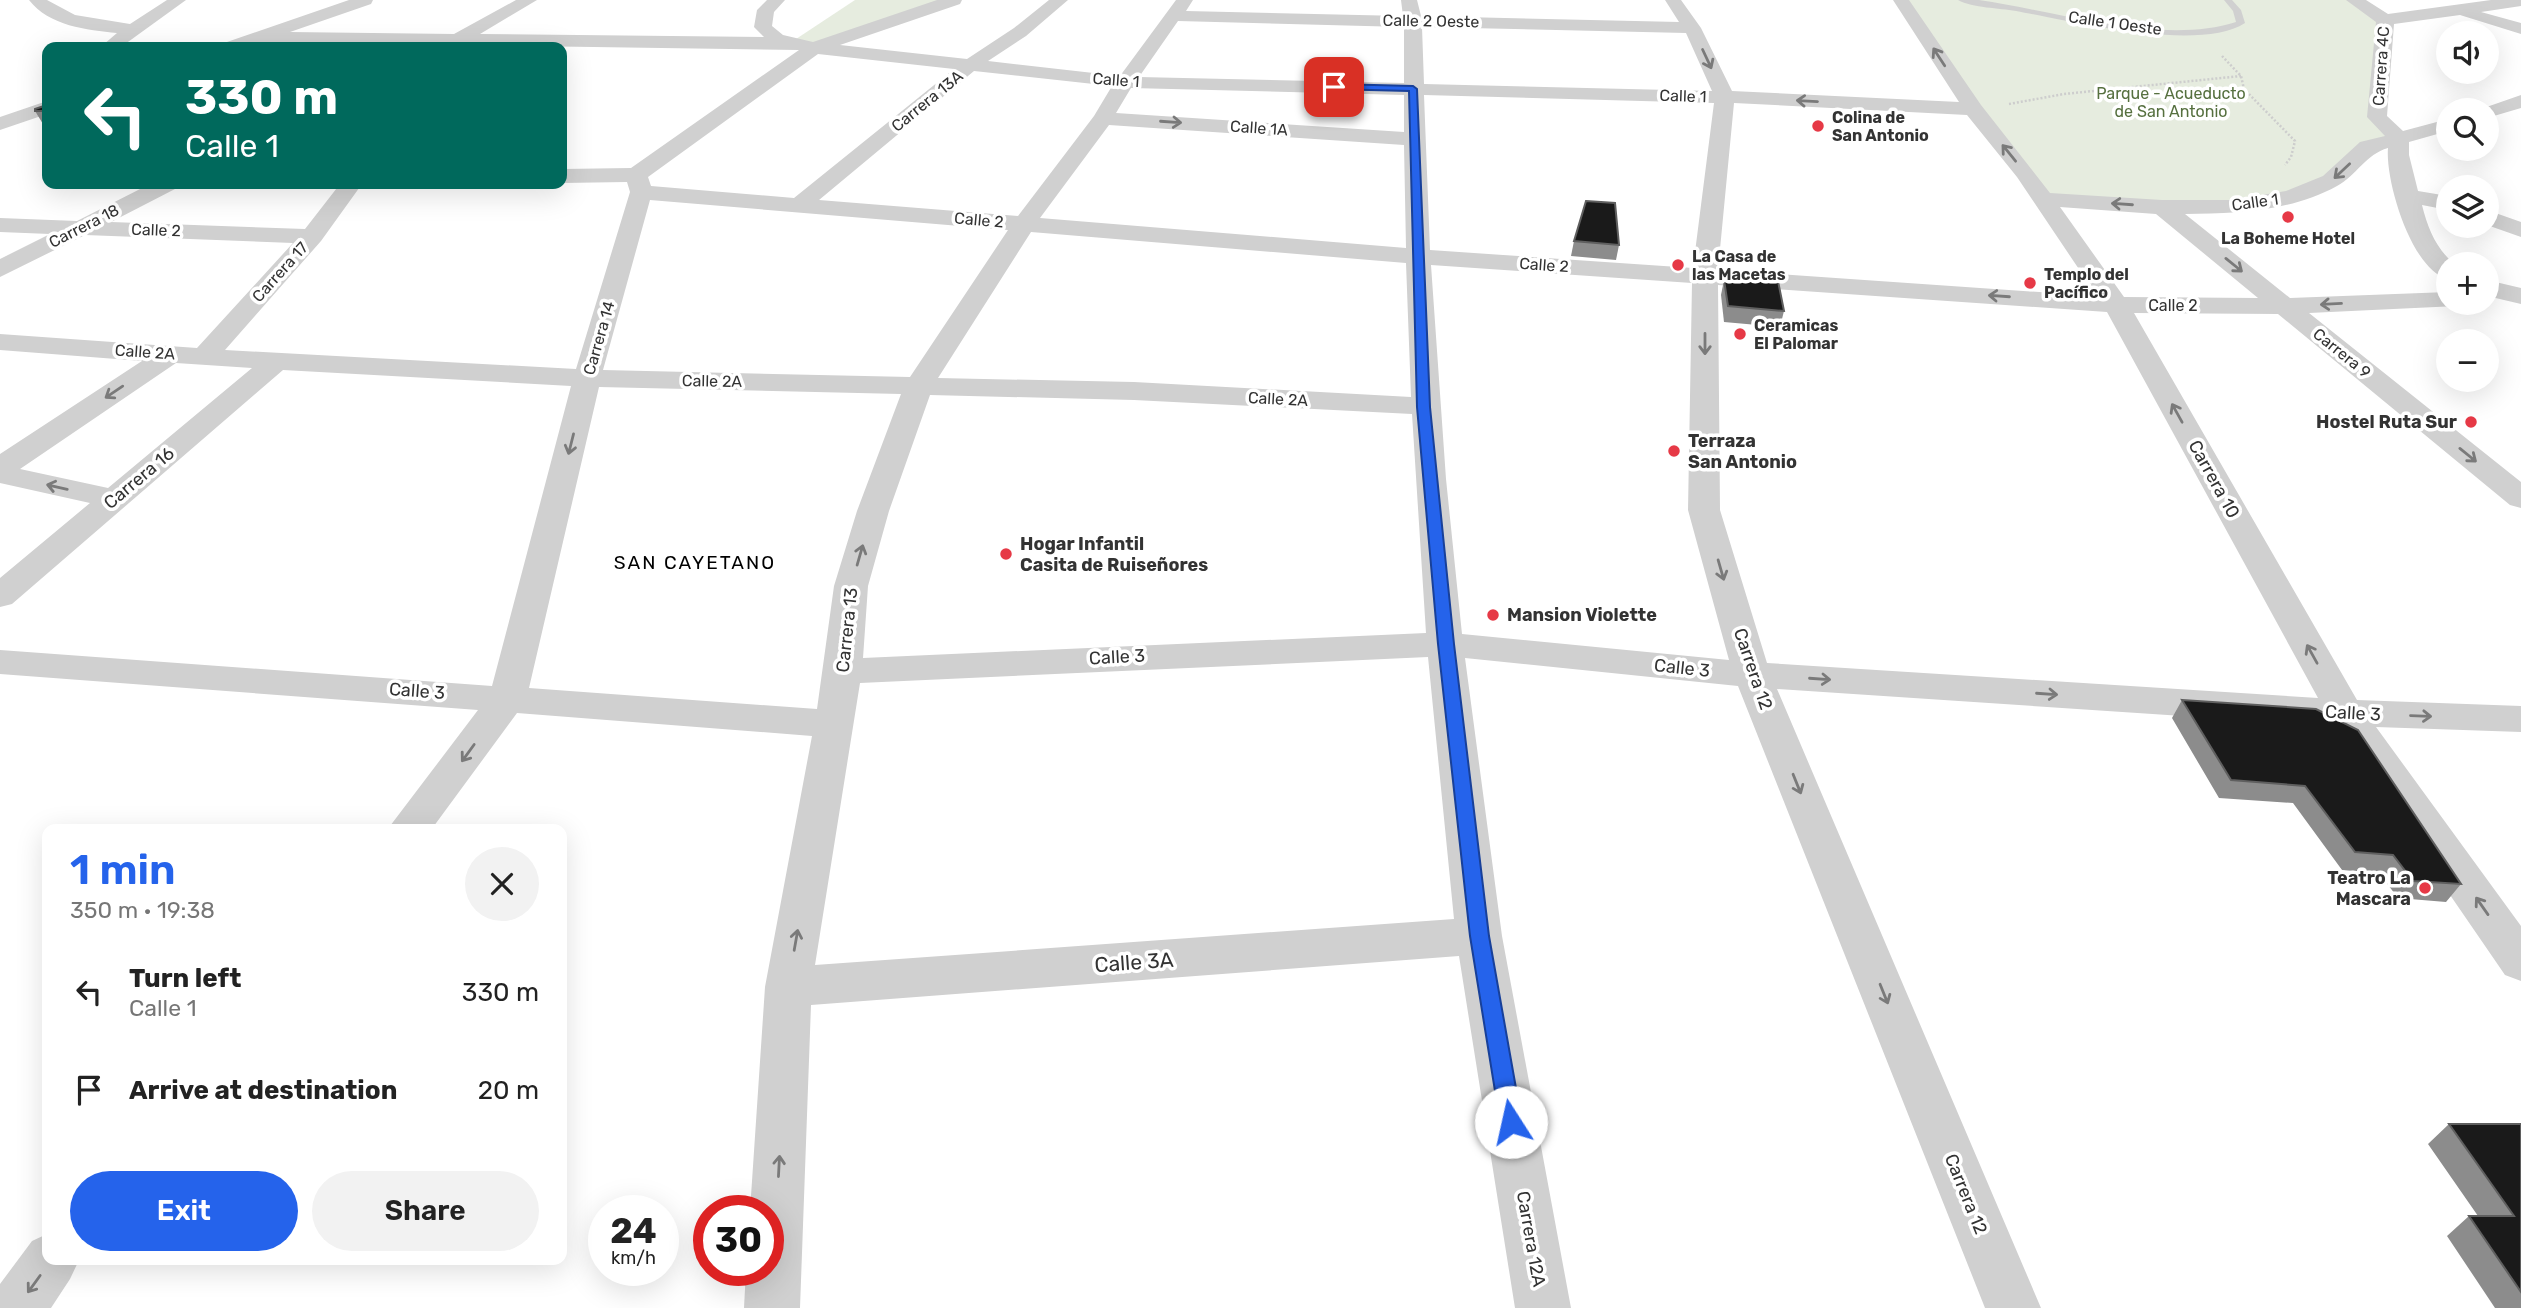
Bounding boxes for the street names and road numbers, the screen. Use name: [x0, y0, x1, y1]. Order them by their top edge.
street label: Calle 1 Oeste: [2067, 7, 2163, 39]
street label: Calle 2 Oeste: [1383, 11, 1479, 31]
street label: Carrera 4C: [2369, 26, 2393, 106]
street label: Carrera 13A: [887, 66, 967, 136]
street label: Calle 1: [1092, 69, 1140, 91]
street label: Calle 1: [1659, 86, 1707, 106]
street label: Calle 1A: [1230, 117, 1289, 140]
street label: Calle 1: [2230, 189, 2280, 215]
street label: Carrera 18: [46, 200, 122, 252]
street label: Calle 2: [953, 208, 1005, 232]
street label: Calle 2: [131, 220, 181, 240]
street label: Carrera 17: [248, 238, 312, 306]
street label: Calle 2: [1519, 254, 1569, 276]
street label: Calle 2: [2148, 296, 2198, 315]
street label: Carrera 14: [579, 299, 619, 377]
street label: Carrera 9: [2309, 324, 2375, 382]
street label: Calle 2A: [114, 340, 176, 364]
street label: Calle 2A: [682, 371, 743, 391]
street label: Calle 2A: [1247, 388, 1309, 410]
street label: Carrera 10: [2184, 436, 2244, 522]
street label: Carrera 16: [99, 442, 179, 514]
street label: Carrera 13: [832, 587, 862, 673]
street label: Carrera 12: [1729, 625, 1777, 713]
street label: Calle 3: [1088, 645, 1146, 669]
street label: Calle 3: [1653, 654, 1711, 682]
street label: Calle 3: [388, 678, 446, 704]
street label: Calle 3: [2324, 701, 2382, 725]
street label: Calle 3A: [1094, 947, 1174, 977]
street label: Carrera 12: [1940, 1151, 1992, 1237]
street label: Carrera 12A: [1512, 1189, 1550, 1289]

